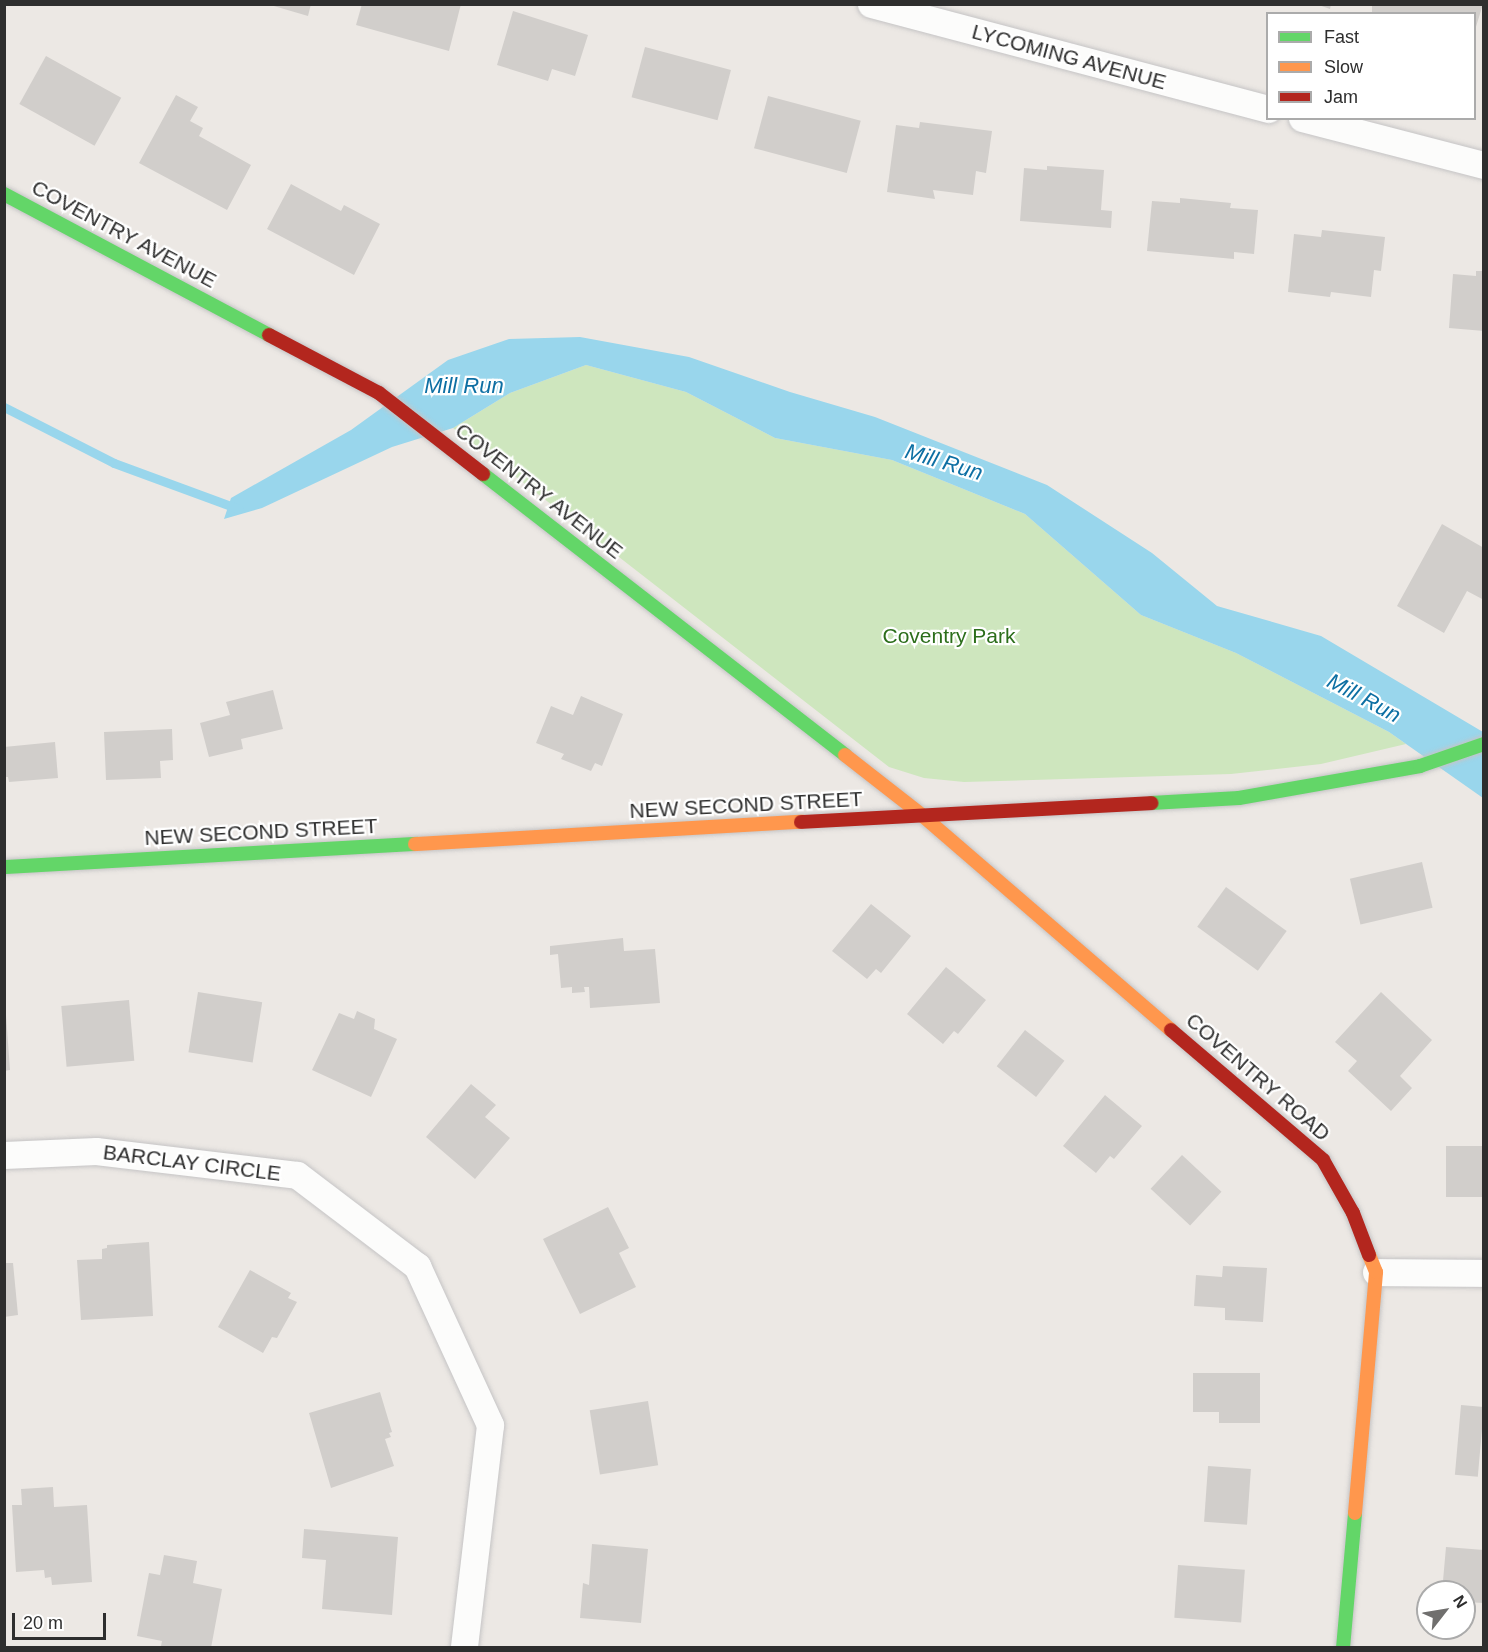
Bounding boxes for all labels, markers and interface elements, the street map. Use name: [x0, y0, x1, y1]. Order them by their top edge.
legend: [1266, 12, 1476, 120]
street label: LYCOMING AVENUE: [969, 19, 1169, 95]
text: Fast: [1324, 27, 1359, 47]
text: Slow: [1324, 57, 1363, 77]
text: Jam: [1324, 87, 1358, 107]
street label: COVENTRY AVENUE: [27, 174, 221, 294]
water label: Mill Run: [424, 373, 504, 399]
street label: COVENTRY AVENUE: [450, 417, 628, 565]
water label: Mill Run: [902, 438, 986, 486]
park label: Coventry Park: [882, 623, 1016, 649]
water label: Mill Run: [1323, 668, 1405, 728]
street label: NEW SECOND STREET: [629, 786, 863, 824]
street label: NEW SECOND STREET: [144, 813, 378, 851]
street label: COVENTRY ROAD: [1181, 1008, 1335, 1146]
street label: BARCLAY CIRCLE: [101, 1140, 283, 1186]
north arrow: [1416, 1580, 1476, 1640]
text: N: [1450, 1592, 1470, 1611]
scale bar: [15, 1601, 110, 1639]
text: 20 m: [23, 1613, 63, 1633]

